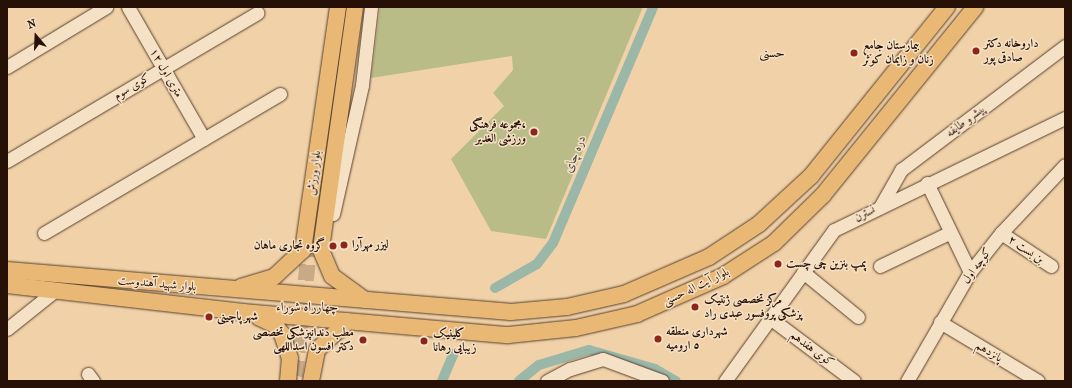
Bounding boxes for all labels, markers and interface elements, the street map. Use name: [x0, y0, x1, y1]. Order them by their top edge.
north arrow: [16, 16, 56, 56]
text: N: [26, 17, 38, 32]
place label: داروخانه دکتر صادقی پور: [984, 37, 1039, 65]
place label: بیمارستان جامع زنان و زایمان کوثر: [863, 39, 934, 67]
district label: حسنی: [759, 45, 785, 61]
street label: ۱۲ متری اول: [146, 46, 186, 100]
marker: داروخانه دکتر صادقی پور: [971, 46, 981, 56]
marker: بیمارستان جامع زنان و زایمان کوثر: [848, 47, 860, 59]
street label: کوی سوم: [111, 70, 153, 104]
street label: پیشرو طایفه: [943, 101, 989, 141]
place label: مجموعه فرهنگی، ورزشی الغدیر: [469, 118, 526, 146]
marker: مجموعه فرهنگی، ورزشی الغدیر: [529, 127, 539, 137]
water label: دره چای: [560, 133, 590, 175]
street label: بلوار ورزش: [304, 150, 324, 196]
street label: نسترن: [852, 203, 878, 225]
street label: بن بست ۲: [1005, 233, 1047, 267]
place label: لیزر مهرآرا: [352, 238, 388, 252]
place label: گروه تجاری ماهان: [254, 239, 325, 253]
marker: لیزر مهرآرا: [339, 240, 349, 250]
marker: گروه تجاری ماهان: [328, 241, 338, 251]
street label: کوچه اول: [959, 245, 995, 287]
place label: پمپ بنزین چى چست: [786, 257, 866, 271]
marker: پمپ بنزین چى چست: [773, 259, 783, 269]
street label: بلوار آیت اله حسنی: [660, 265, 732, 309]
street label: بلوار شهید آهندوست: [117, 273, 197, 295]
place label: مرکز تخصصی ژنتیک پزشکی پروفسور عبدی راد: [704, 293, 802, 321]
district label: چهارراه شوراء: [276, 299, 338, 315]
marker: مرکز تخصصی ژنتیک پزشکی پروفسور عبدی راد: [689, 301, 701, 313]
place label: شهر پاچینی: [217, 310, 258, 324]
marker: شهر پاچینی: [204, 312, 214, 322]
place label: شهردارى منطقه ٥ ارومیه: [666, 325, 728, 353]
place label: مطب دندانپزشکی تخصصی دکتر افسون اسداللهی: [253, 326, 354, 354]
place label: کلینیک زیبایی رهانا: [433, 327, 476, 355]
street label: کوی هفدهم: [787, 328, 837, 370]
marker: مطب دندانپزشکی تخصصی دکتر افسون اسداللهی: [357, 334, 369, 346]
marker: شهردارى منطقه ٥ ارومیه: [653, 334, 663, 344]
marker: کلینیک زیبایی رهانا: [418, 335, 430, 347]
street label: پانزدهم: [973, 338, 1005, 366]

